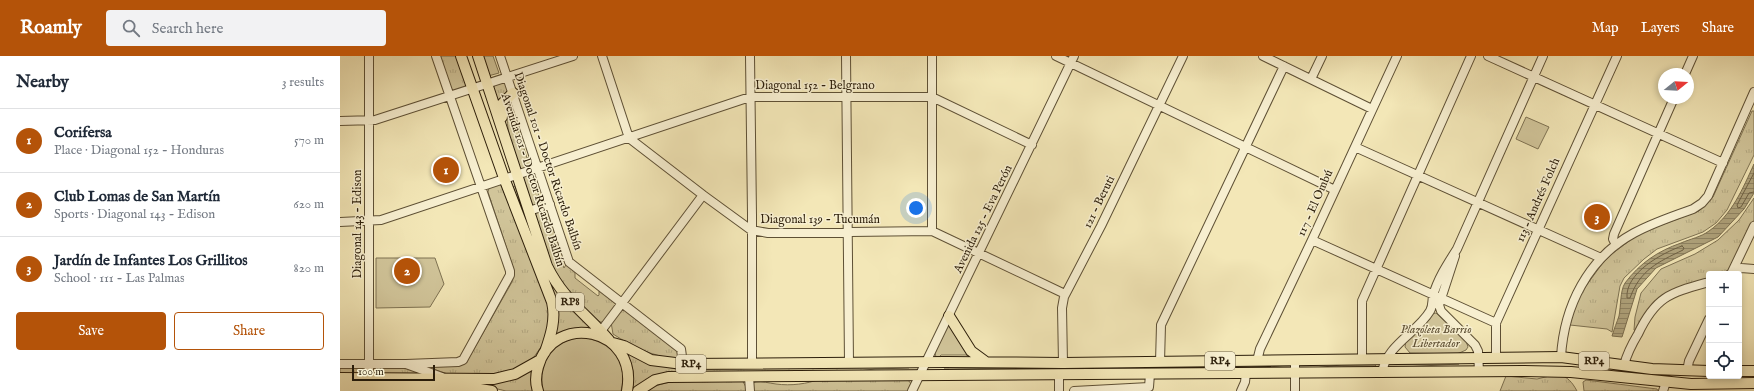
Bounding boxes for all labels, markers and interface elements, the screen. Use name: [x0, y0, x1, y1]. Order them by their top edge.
search box: [106, 10, 386, 46]
text: Roamly: [20, 16, 82, 40]
icon: search: [120, 17, 142, 39]
text: Search here: [152, 19, 223, 38]
text: Map: [1592, 19, 1619, 37]
text: Layers: [1641, 19, 1680, 37]
text: Share: [1702, 19, 1734, 37]
north arrow: [1658, 68, 1694, 104]
street label: Diagonal 101 - Doctor Ricardo Balbín: [510, 70, 586, 253]
text: Nearby: [16, 72, 69, 93]
text: 3 results: [282, 74, 324, 91]
street label: Diagonal 152 - Belgrano: [755, 78, 875, 93]
street label: Avenida 101 - Doctor Ricardo Balbín: [498, 90, 568, 269]
text: Corifersa: [54, 123, 112, 142]
text: 1: [27, 132, 31, 149]
text: 570 m: [294, 132, 324, 149]
text: Place · Diagonal 152 - Honduras: [54, 142, 224, 159]
pin: 1: [433, 155, 459, 185]
street label: 113 - Andrés Folch: [1513, 155, 1564, 244]
street label: Avenida 125 - Eva Perón: [950, 162, 1016, 276]
street label: 117 - El Ombú: [1294, 167, 1336, 239]
street label: Diagonal 143 - Edison: [350, 169, 365, 279]
street label: 121 - Beruti: [1080, 173, 1118, 231]
text: Club Lomas de San Martín: [54, 187, 220, 206]
text: 2: [26, 196, 32, 213]
text: 620 m: [293, 196, 324, 213]
your location: [906, 198, 926, 218]
pin: 3: [1584, 202, 1610, 232]
text: Sports · Diagonal 143 - Edison: [54, 206, 215, 223]
street label: Diagonal 139 - Tucumán: [760, 212, 880, 227]
text: Jardín de Infantes Los Grillitos: [54, 251, 248, 270]
pin: 2: [394, 256, 420, 286]
text: 3: [27, 260, 31, 277]
text: 820 m: [294, 260, 324, 277]
text: School · 111 - Las Palmas: [54, 270, 185, 287]
map controls: [1706, 271, 1742, 379]
button: +: [1706, 271, 1742, 307]
road number: RP8: [556, 293, 584, 311]
button: −: [1706, 307, 1742, 343]
button: Save: [16, 312, 166, 350]
button: Share: [174, 312, 324, 350]
park label: Plazoleta Barrio Libertador: [1400, 322, 1472, 351]
button: locate: [1706, 343, 1742, 379]
road number: RP4: [1205, 352, 1235, 370]
road number: RP4: [1579, 352, 1609, 370]
road number: RP4: [676, 355, 706, 373]
scale bar: [352, 363, 435, 382]
text: 100 m: [358, 365, 384, 379]

